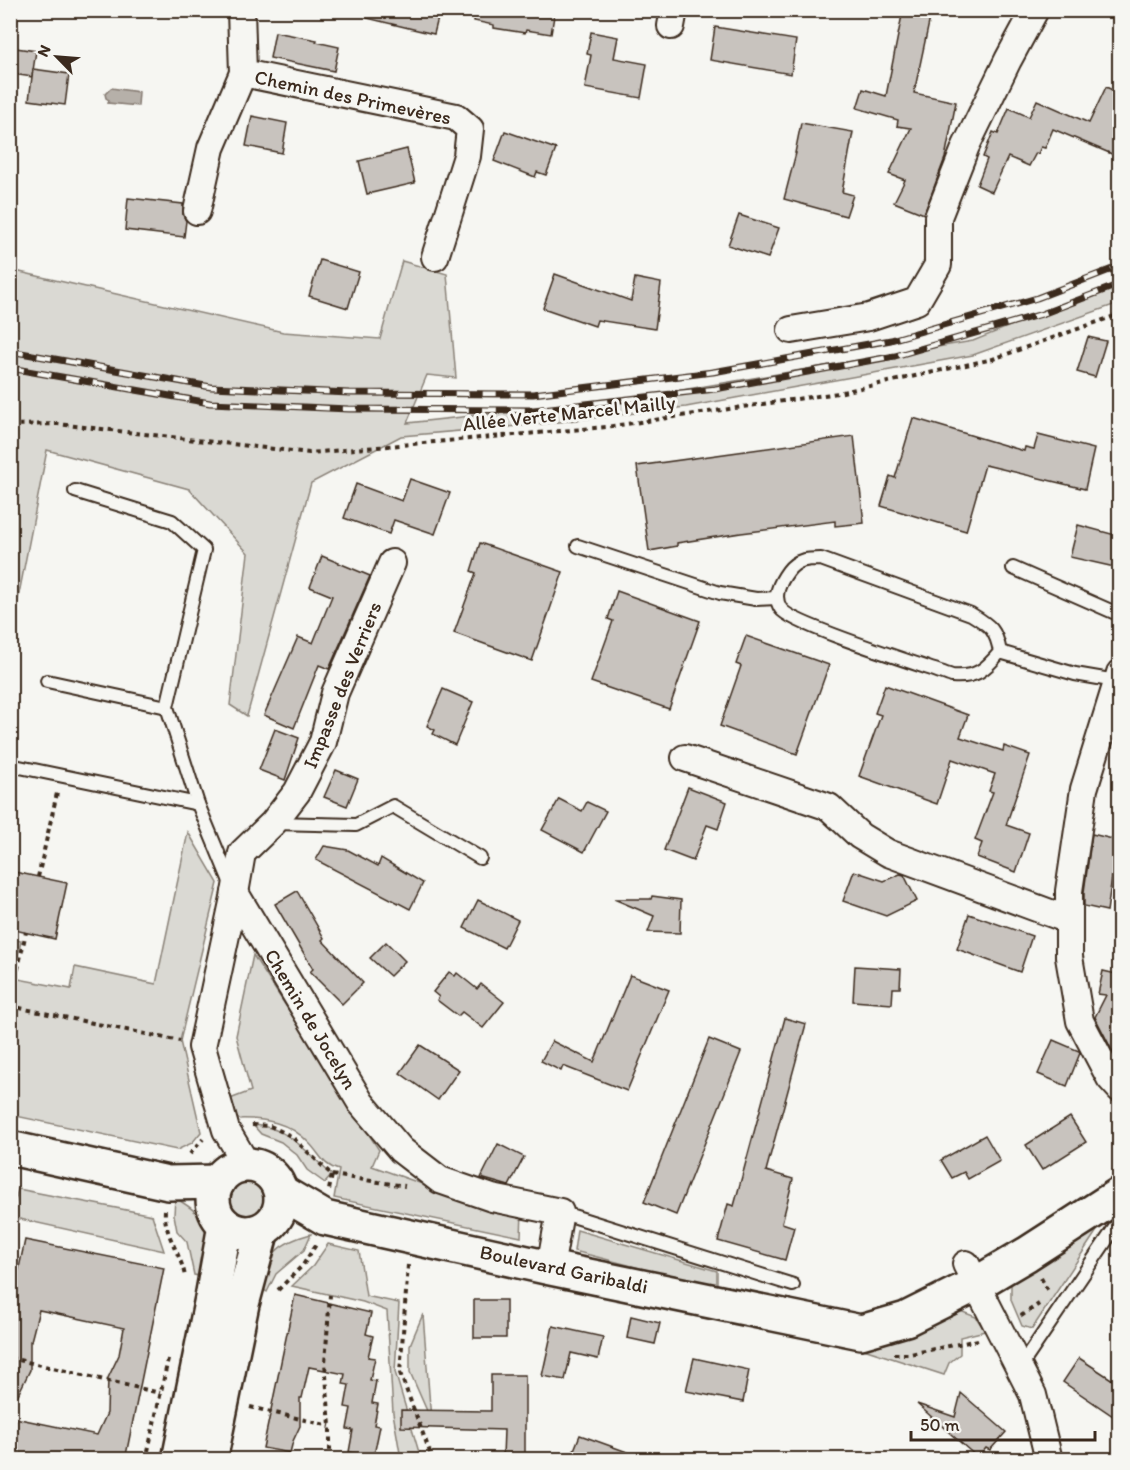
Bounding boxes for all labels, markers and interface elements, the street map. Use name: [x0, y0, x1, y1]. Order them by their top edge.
north arrow: [27, 27, 87, 87]
text: N: [33, 42, 55, 60]
street label: Chemin des Primevères: [252, 64, 454, 130]
street label: Allée Verte Marcel Mailly: [462, 390, 677, 436]
street label: Impasse des Verriers: [298, 598, 386, 772]
street label: Chemin de Jocelyn: [260, 945, 362, 1094]
street label: Boulevard Garibaldi: [478, 1239, 650, 1299]
scale bar: [911, 1404, 1096, 1442]
text: 50 m: [920, 1414, 960, 1436]

